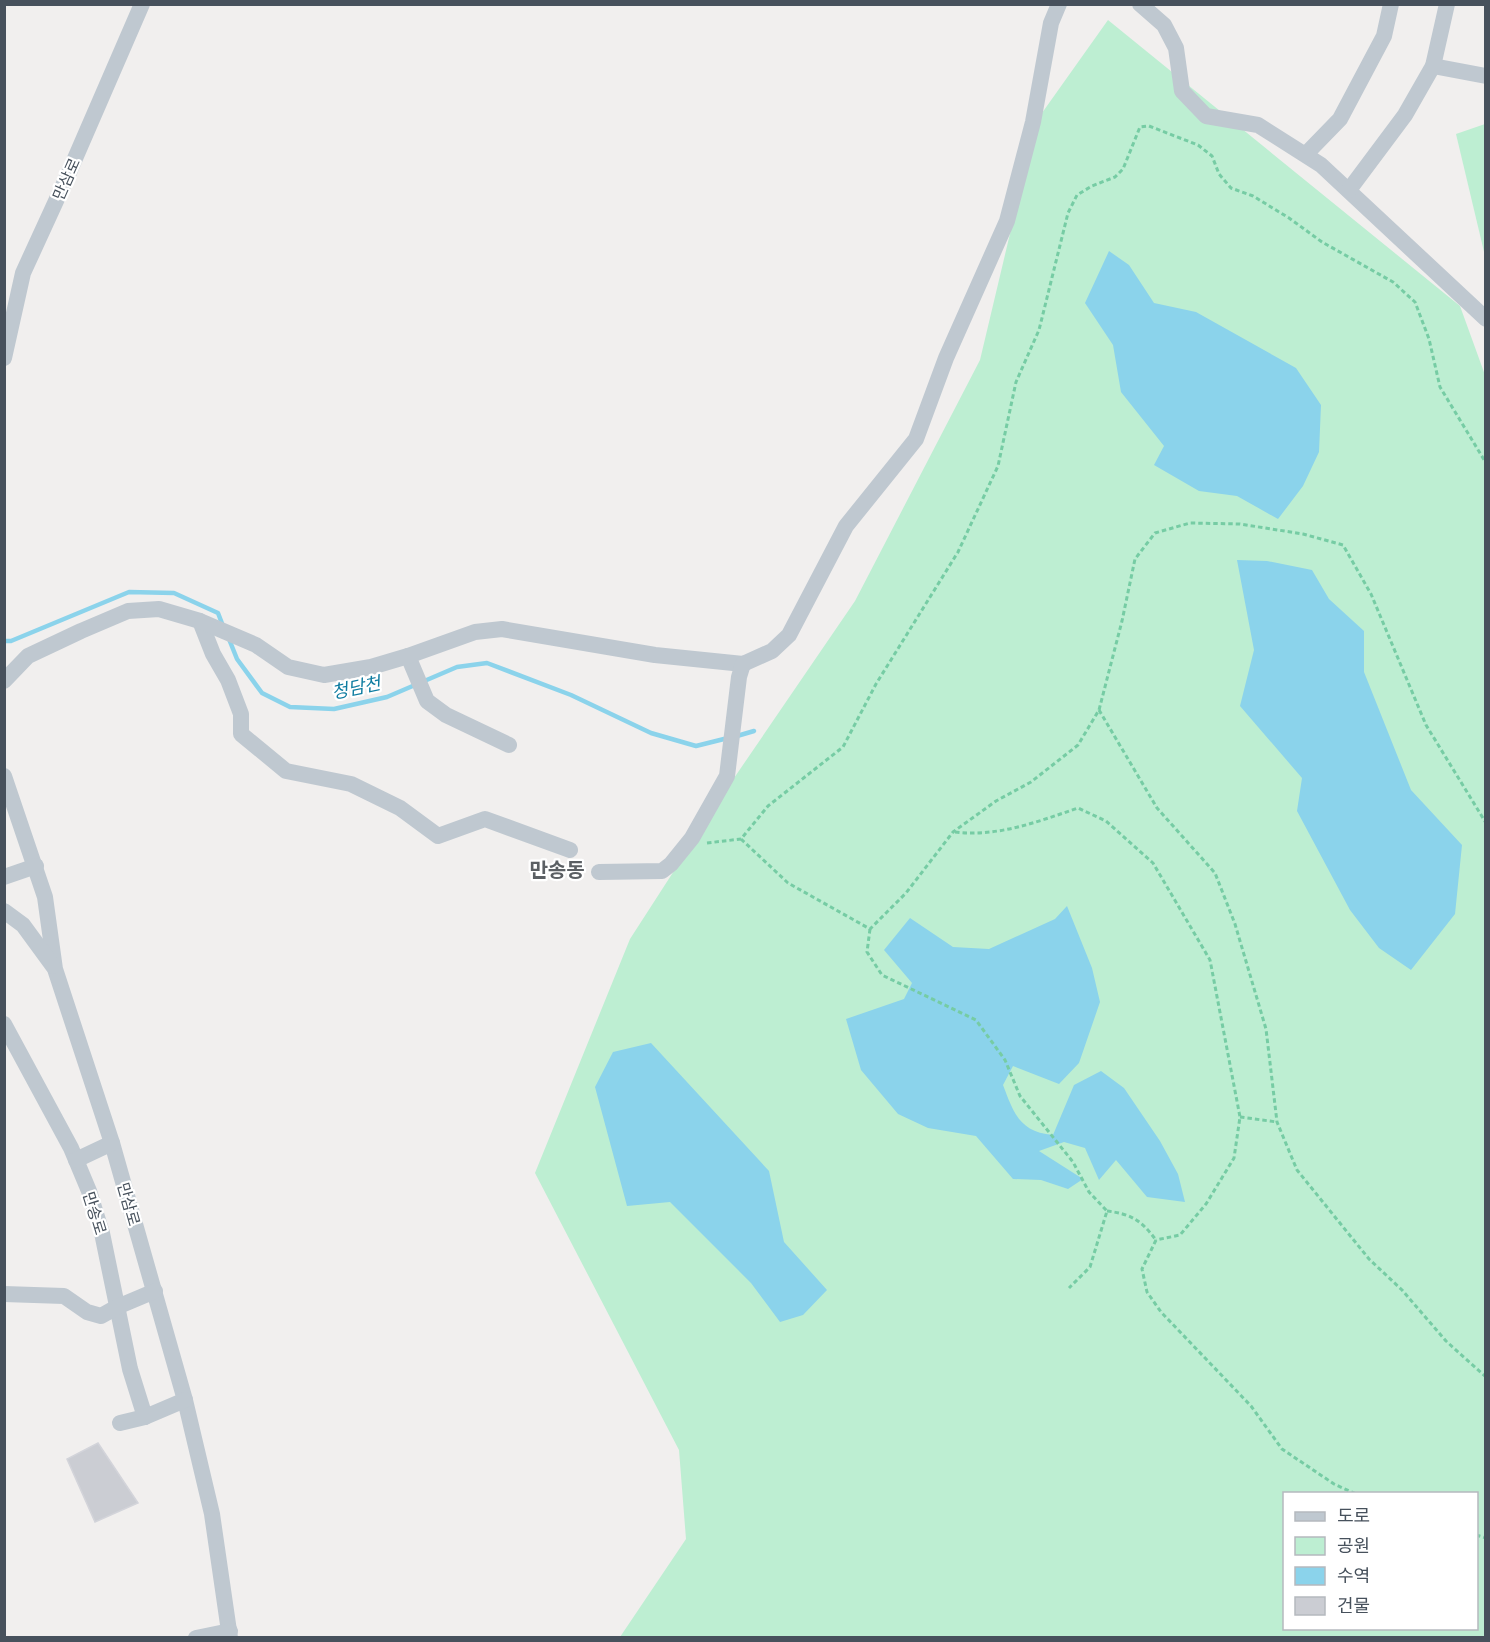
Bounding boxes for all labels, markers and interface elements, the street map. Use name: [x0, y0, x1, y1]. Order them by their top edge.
street label: 만삼로: [49, 155, 84, 203]
water label: 청담천: [329, 672, 385, 703]
district label: 만송동: [529, 858, 585, 882]
street label: 만삼로: [113, 1180, 144, 1228]
street label: 만송로: [79, 1189, 110, 1237]
legend: [1283, 1492, 1478, 1630]
text: 도로: [1337, 1505, 1370, 1526]
text: 공원: [1337, 1535, 1370, 1556]
text: 수역: [1337, 1565, 1370, 1586]
text: 건물: [1337, 1595, 1370, 1616]

